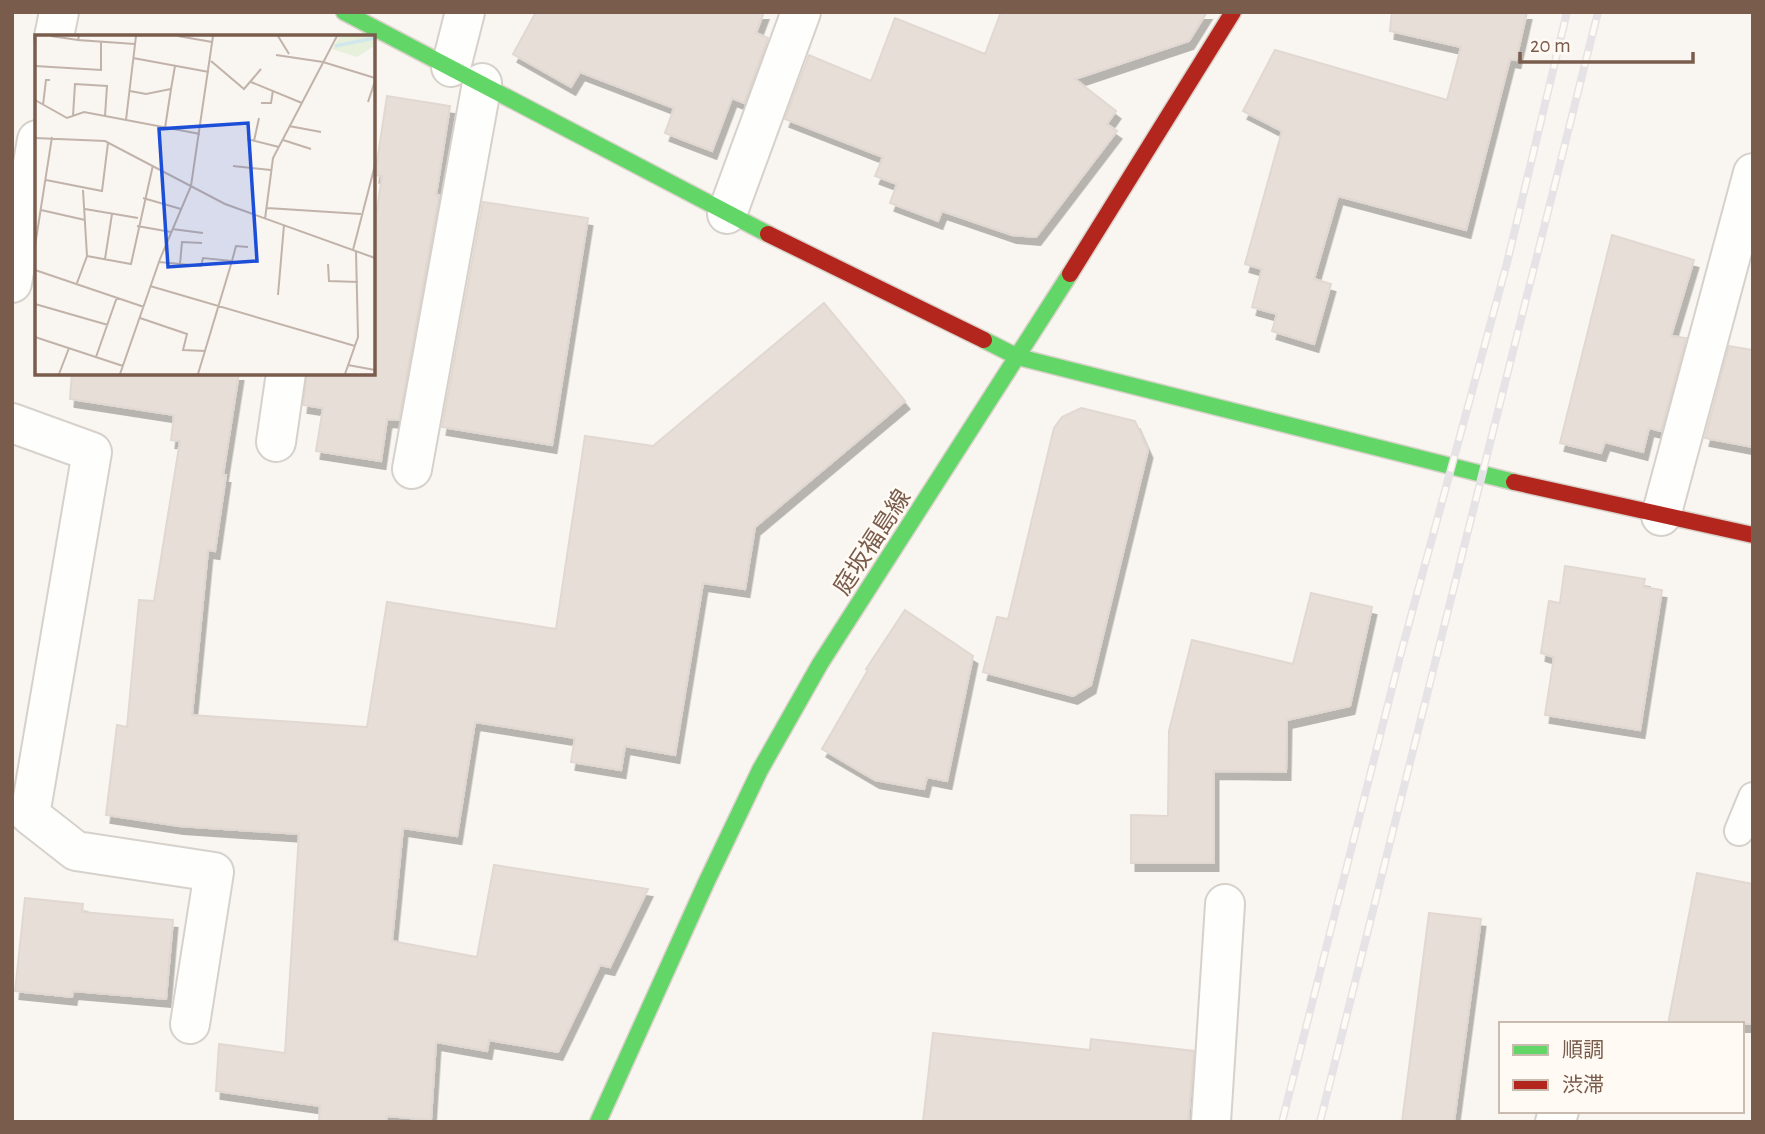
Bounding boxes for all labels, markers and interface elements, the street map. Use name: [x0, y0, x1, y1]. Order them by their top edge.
scale bar: [1520, 21, 1693, 65]
inset map: [35, 35, 374, 374]
text: 20 m: [1530, 35, 1571, 56]
street label: 庭坂福島線: [828, 485, 916, 599]
legend: [1499, 1022, 1744, 1113]
text: 順調: [1562, 1039, 1604, 1061]
text: 渋滞: [1562, 1074, 1604, 1096]

